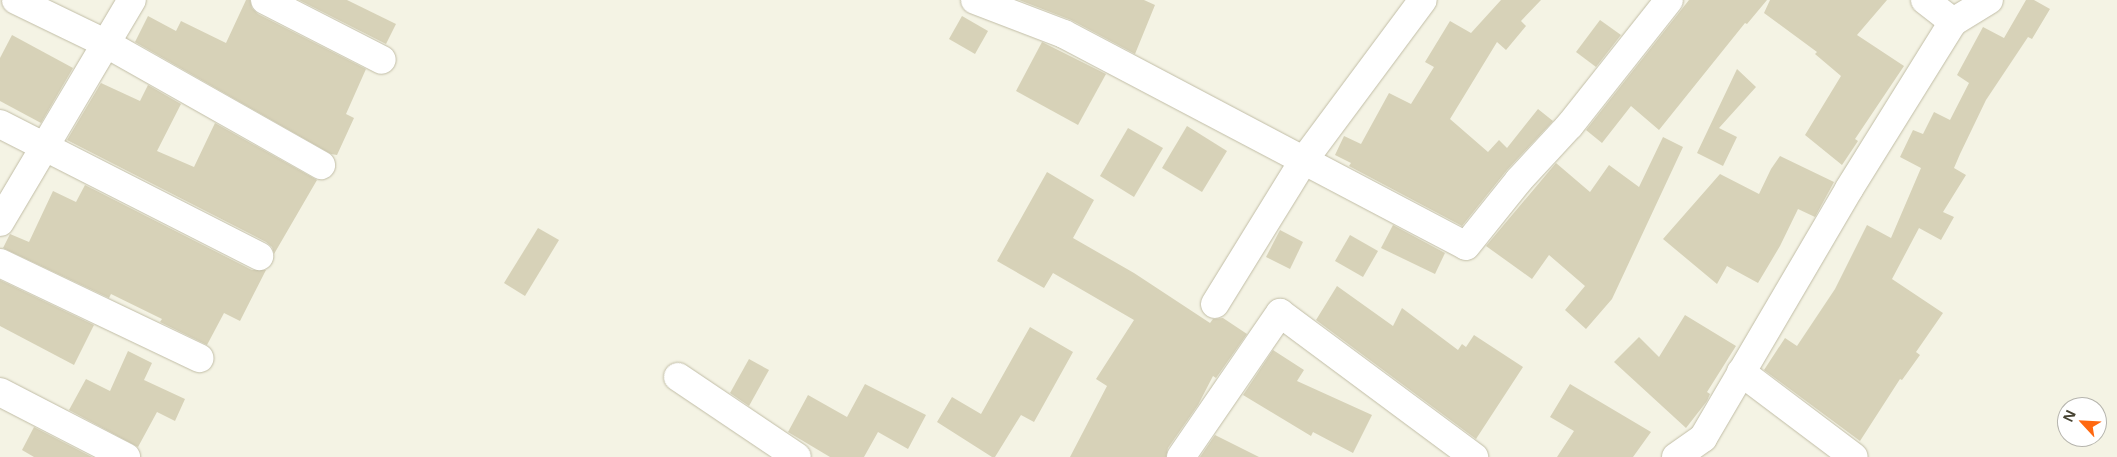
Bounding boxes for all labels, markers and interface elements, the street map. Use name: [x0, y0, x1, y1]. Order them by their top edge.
north arrow: [2057, 397, 2107, 447]
text: N: [2058, 407, 2080, 425]

